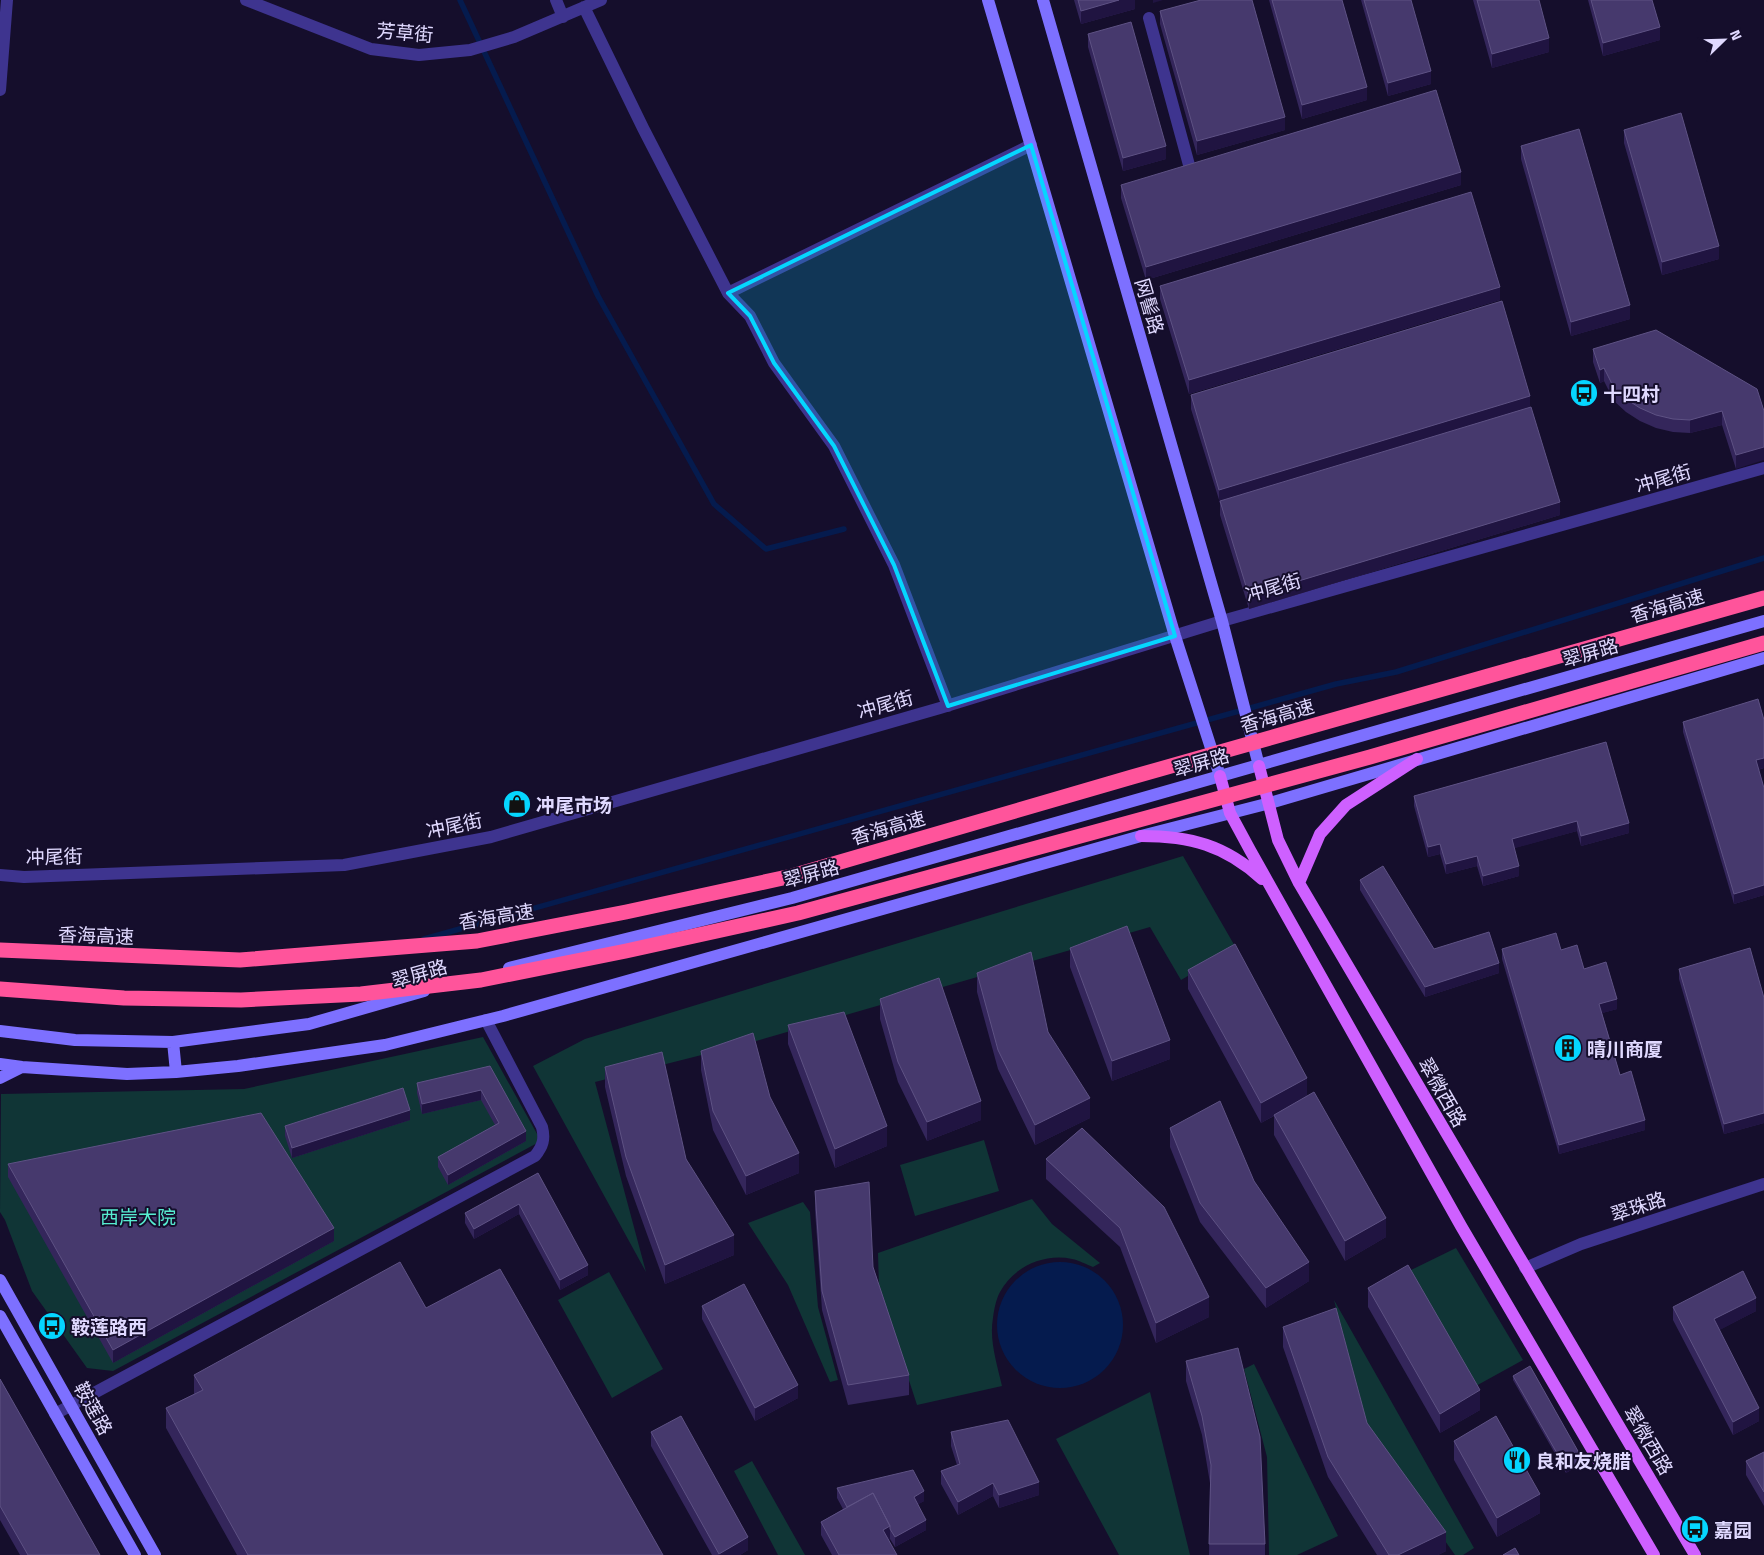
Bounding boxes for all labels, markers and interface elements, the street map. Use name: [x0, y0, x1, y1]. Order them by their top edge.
street label: 芳草街: [375, 15, 435, 49]
north arrow: [1699, 15, 1749, 65]
text: N: [1725, 26, 1748, 43]
street label: 网髻路: [1128, 275, 1172, 337]
bus stop icon: 十四村: [1569, 378, 1599, 408]
place label: 十四村: [1603, 379, 1660, 408]
street label: 冲尾街: [1632, 456, 1694, 500]
street label: 冲尾街: [1242, 565, 1304, 609]
street label: 香海高速: [1626, 581, 1708, 629]
street label: 翠屏路: [1559, 630, 1621, 674]
street label: 冲尾街: [854, 682, 916, 726]
street label: 香海高速: [1236, 691, 1318, 739]
street label: 翠屏路: [1170, 740, 1232, 784]
shop icon: 冲尾市场: [502, 789, 532, 819]
place label: 冲尾市场: [536, 790, 612, 819]
street label: 香海高速: [847, 803, 929, 851]
street label: 冲尾街: [423, 805, 485, 845]
street label: 冲尾街: [25, 841, 83, 871]
street label: 翠屏路: [780, 852, 842, 894]
street label: 香海高速: [456, 896, 536, 936]
street label: 香海高速: [58, 919, 134, 951]
street label: 翠屏路: [388, 951, 450, 995]
building icon: 晴川商厦: [1553, 1033, 1583, 1063]
place label: 晴川商厦: [1587, 1034, 1663, 1063]
street label: 翠微西路: [1411, 1052, 1475, 1132]
street label: 翠珠路: [1606, 1183, 1670, 1229]
park label: 西岸大院: [100, 1202, 176, 1231]
bus stop icon: 鞍莲路西: [37, 1311, 67, 1341]
place label: 鞍莲路西: [71, 1312, 147, 1341]
street label: 鞍莲路: [67, 1376, 121, 1440]
street label: 翠微西路: [1617, 1400, 1681, 1480]
restaurant icon: 良和友烧腊: [1502, 1445, 1532, 1475]
place label: 良和友烧腊: [1536, 1446, 1631, 1475]
bus stop icon: 嘉园: [1680, 1514, 1710, 1544]
place label: 嘉园: [1714, 1515, 1752, 1544]

